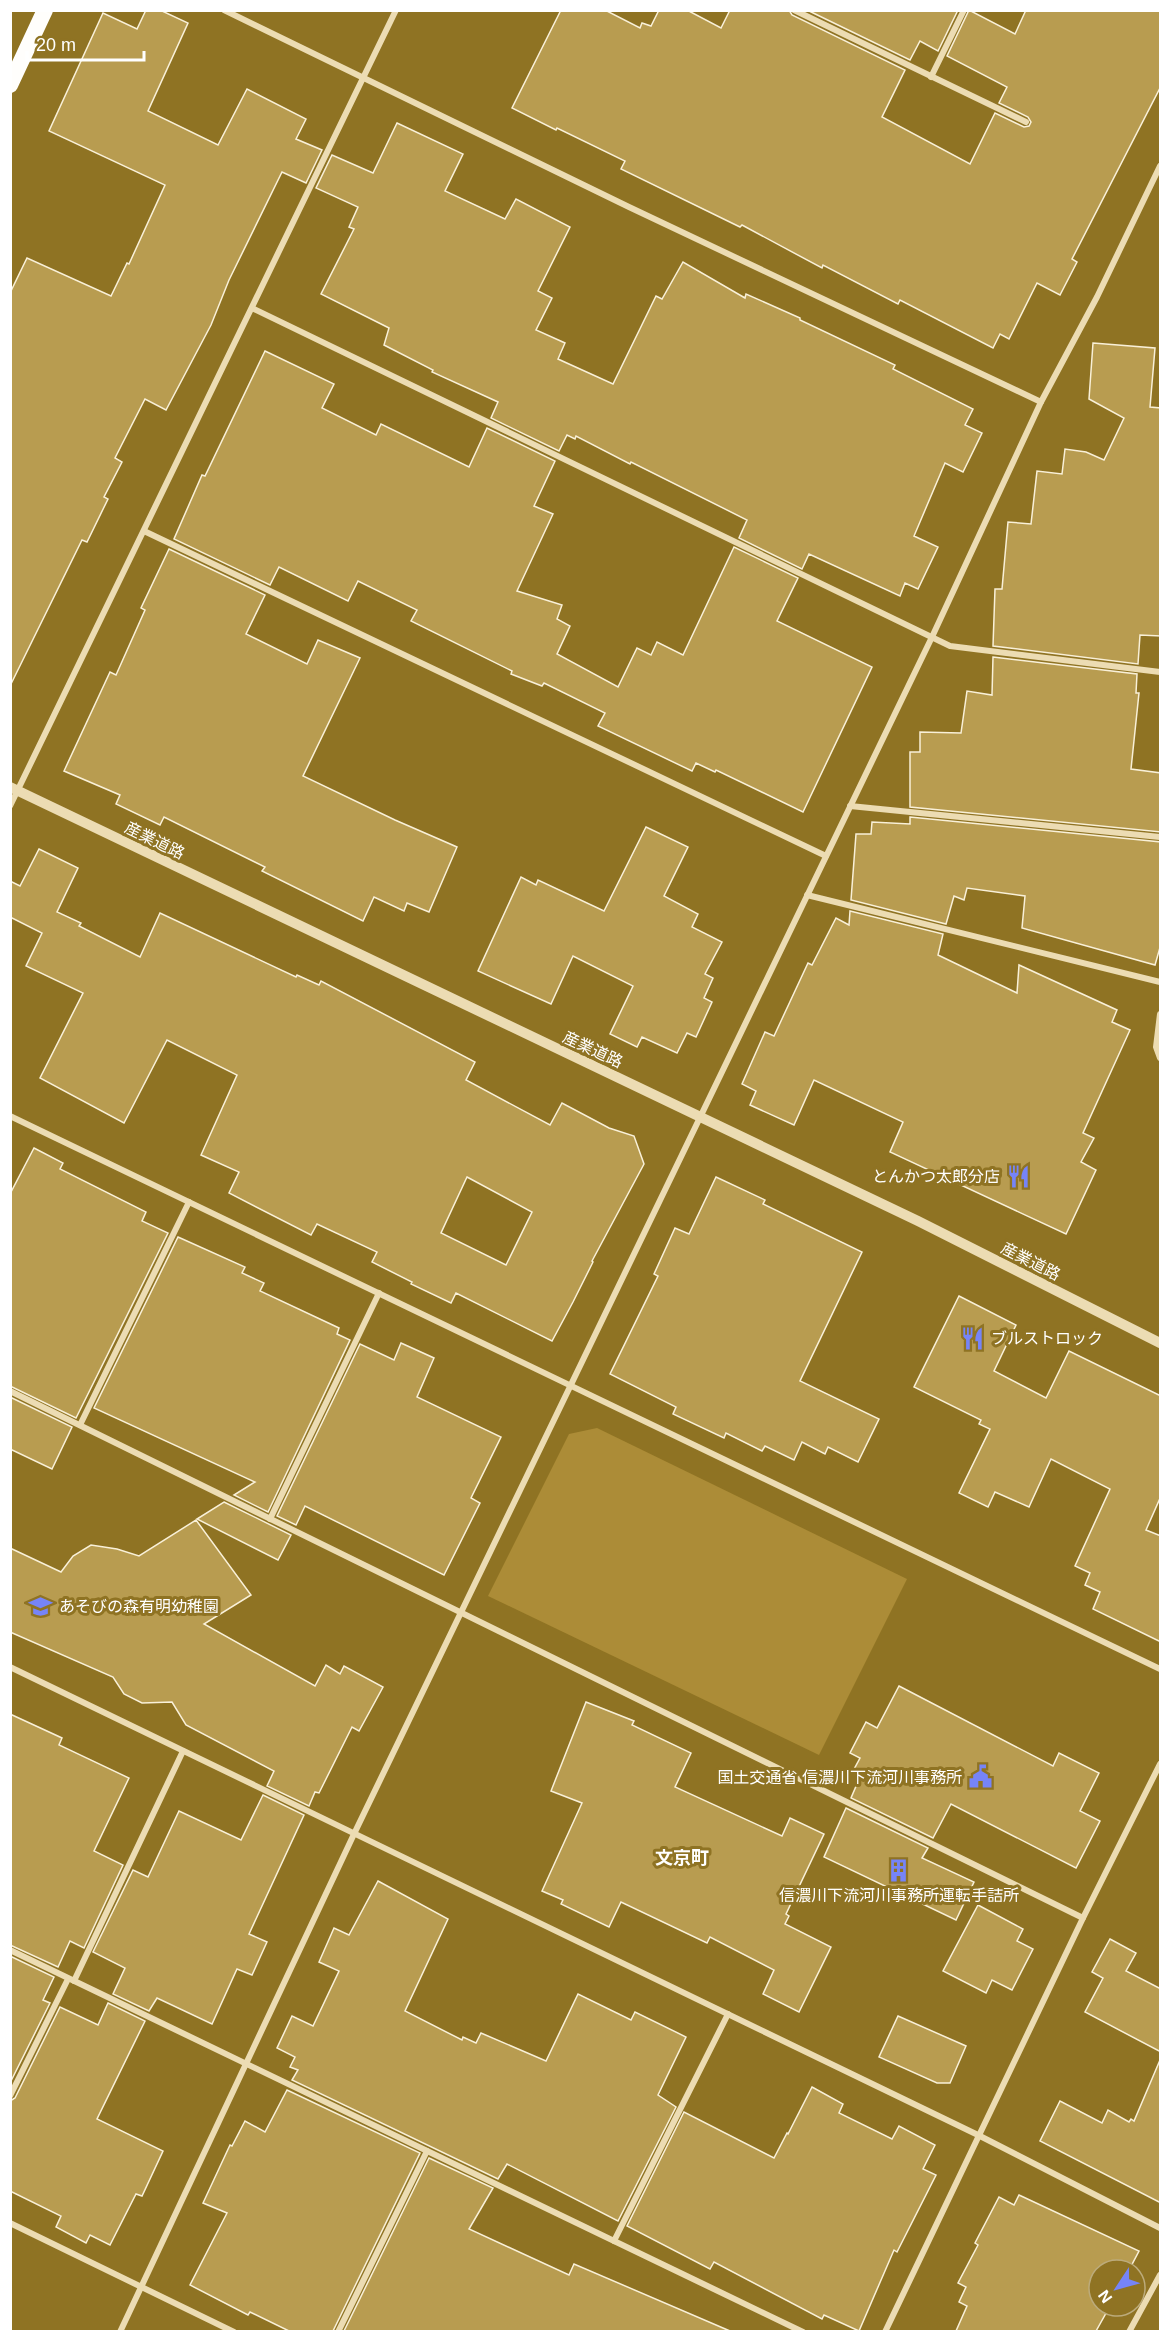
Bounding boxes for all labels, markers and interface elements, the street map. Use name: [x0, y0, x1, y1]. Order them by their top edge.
scale bar: [27, 24, 144, 62]
text: 20 m: [36, 35, 76, 55]
street label: 産業道路: [122, 819, 187, 862]
street label: 産業道路: [560, 1028, 625, 1071]
restaurant icon: とんかつ太郎分店: [1005, 1163, 1031, 1189]
place label: とんかつ太郎分店: [872, 1168, 1000, 1185]
street label: 産業道路: [998, 1239, 1063, 1284]
restaurant icon: ブルストロック: [960, 1325, 986, 1351]
place label: ブルストロック: [991, 1330, 1103, 1347]
school or university icon: あそびの森有明幼稚園: [28, 1593, 54, 1619]
place label: あそびの森有明幼稚園: [59, 1598, 219, 1615]
public building icon: 国土交通省 信濃川下流河川事務所: [967, 1764, 993, 1790]
place label: 国土交通省 信濃川下流河川事務所: [718, 1769, 962, 1786]
district label: 文京町: [655, 1848, 709, 1868]
building icon: 信濃川下流河川事務所運転手詰所: [886, 1857, 912, 1883]
place label: 信濃川下流河川事務所運転手詰所: [779, 1887, 1019, 1904]
north arrow: [1087, 2258, 1147, 2318]
text: N: [1095, 2287, 1116, 2306]

